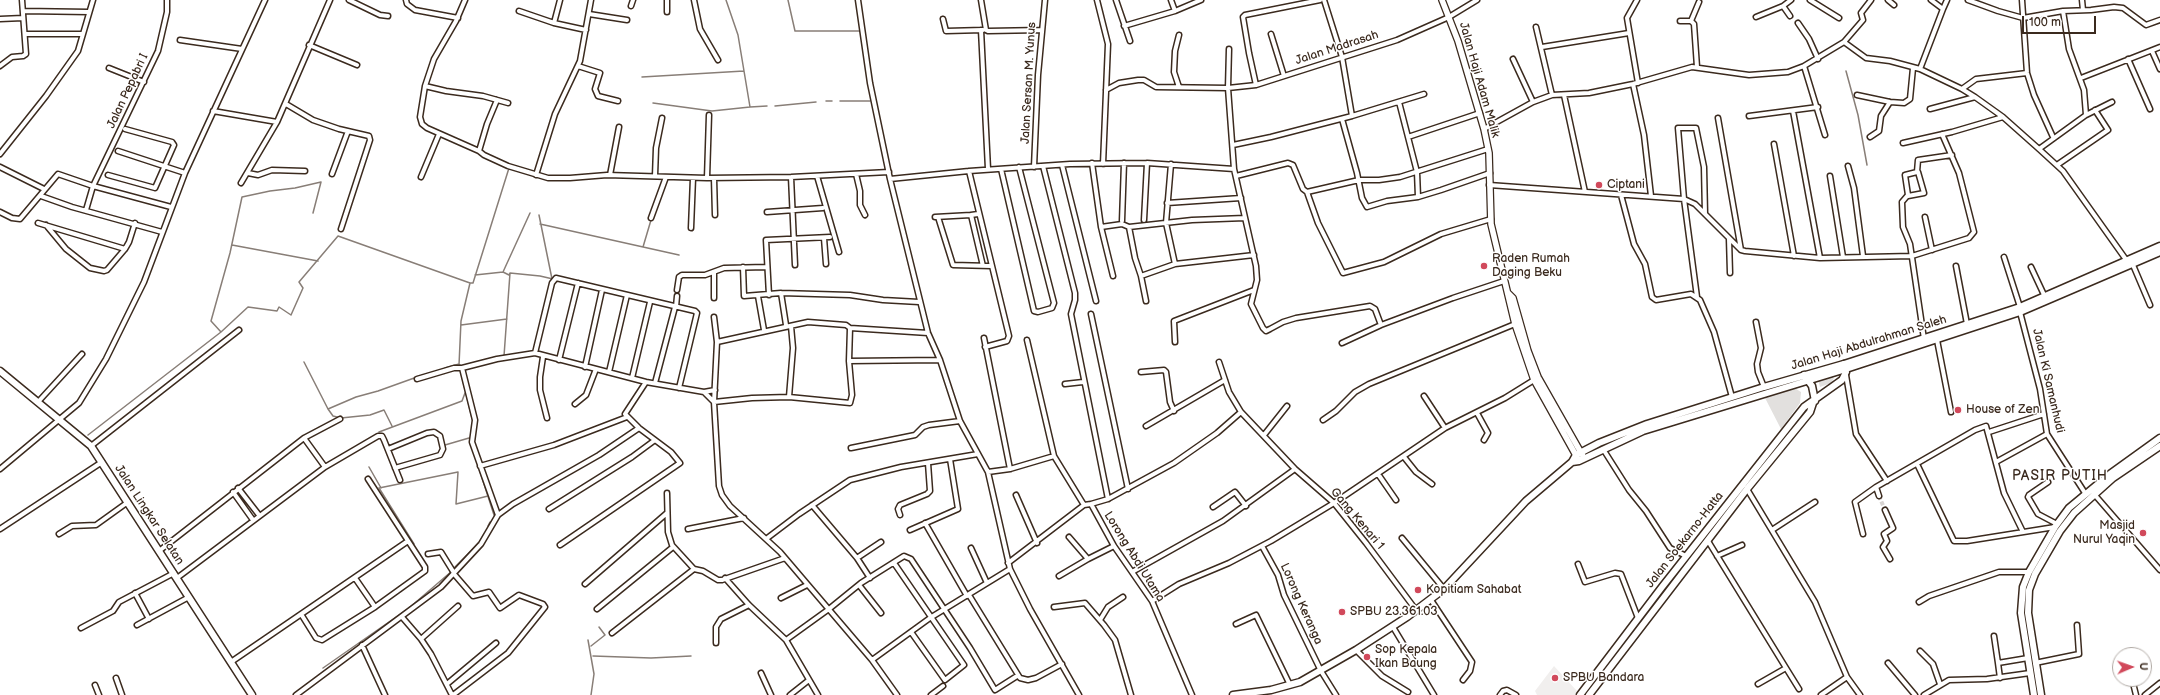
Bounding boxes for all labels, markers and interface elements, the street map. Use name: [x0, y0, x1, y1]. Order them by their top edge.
scale bar: [2024, 8, 2098, 34]
text: 100 m: [2029, 15, 2061, 30]
street label: Jalan Haji Adam Malik: [1456, 21, 1502, 139]
street label: Jalan Sersan M. Yunus: [1019, 22, 1039, 144]
street label: Jalan Madrasah: [1294, 28, 1380, 68]
street label: Jalan Pepabri I: [104, 51, 152, 131]
place label: Ciptani: [1607, 178, 1645, 192]
marker: Ciptani: [1594, 180, 1604, 190]
place label: Raden Rumah Daging Beku: [1492, 252, 1570, 280]
marker: Raden Rumah Daging Beku: [1479, 261, 1489, 271]
street label: Jalan Haji Abdulrahman Saleh: [1790, 312, 1948, 374]
street label: Jalan Ki Samanhudi: [2029, 328, 2067, 434]
place label: House of Zen: [1966, 403, 2039, 417]
marker: House of Zen: [1953, 405, 1963, 415]
street label: Jalan Lingkar Selatan: [111, 462, 187, 568]
district label: PASIR PUTIH: [2012, 468, 2108, 484]
street label: Gang Kenari 1: [1327, 485, 1387, 553]
street label: Jalan Soekarno-Hatta: [1643, 489, 1727, 591]
street label: Lorong Abdi Utama: [1100, 509, 1168, 605]
place label: Masjid Nurul Yaqin: [2073, 519, 2135, 547]
marker: Masjid Nurul Yaqin: [2138, 528, 2148, 538]
street label: Lorong Keranga: [1277, 561, 1325, 647]
place label: Kopitiam Sahabat: [1426, 583, 1521, 597]
marker: Kopitiam Sahabat: [1413, 585, 1423, 595]
place label: SPBU 23.361.03: [1350, 605, 1438, 619]
marker: SPBU 23.361.03: [1337, 607, 1347, 617]
place label: Sop Kepala Ikan Baung: [1375, 643, 1437, 671]
north arrow: [2112, 647, 2152, 687]
marker: Sop Kepala Ikan Baung: [1362, 652, 1372, 662]
text: U: [2137, 662, 2150, 671]
place label: SPBU Bandara: [1563, 671, 1644, 685]
marker: SPBU Bandara: [1550, 673, 1560, 683]

